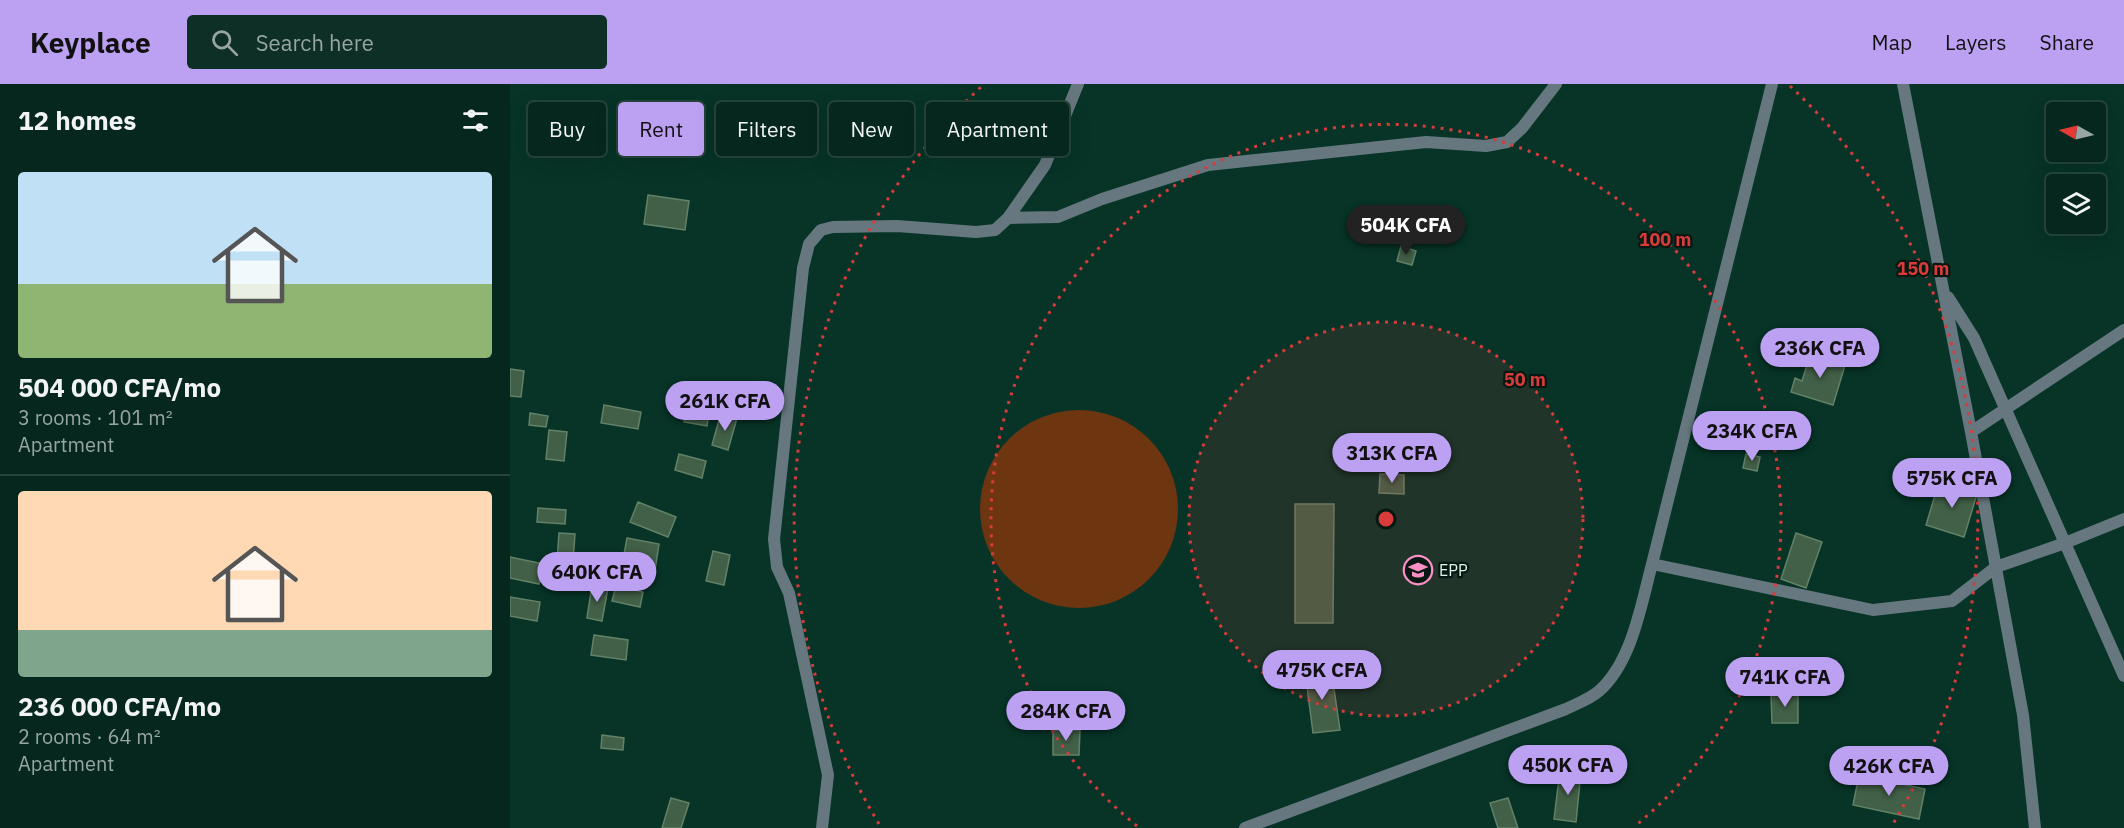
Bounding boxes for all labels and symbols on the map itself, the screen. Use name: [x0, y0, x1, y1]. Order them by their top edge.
north arrow: [2046, 102, 2106, 162]
pin: 504K CFA: [1344, 205, 1468, 256]
text: 100 m: [1639, 228, 1691, 251]
text: 150 m: [1897, 257, 1949, 280]
pin: 236K CFA: [1758, 328, 1882, 379]
text: 50 m: [1504, 368, 1546, 391]
pin: 261K CFA: [663, 381, 787, 432]
pin: 234K CFA: [1690, 411, 1814, 462]
pin: 313K CFA: [1330, 433, 1454, 484]
pin: 575K CFA: [1890, 458, 2014, 509]
centre of rings: [1376, 509, 1396, 529]
pin: 640K CFA: [535, 552, 659, 603]
school or university icon: EPP: [1402, 554, 1434, 586]
place label: EPP: [1439, 560, 1468, 580]
pin: 475K CFA: [1260, 650, 1384, 701]
pin: 741K CFA: [1723, 657, 1847, 708]
pin: 284K CFA: [1004, 691, 1128, 742]
pin: 450K CFA: [1506, 745, 1630, 796]
pin: 426K CFA: [1827, 746, 1951, 797]

